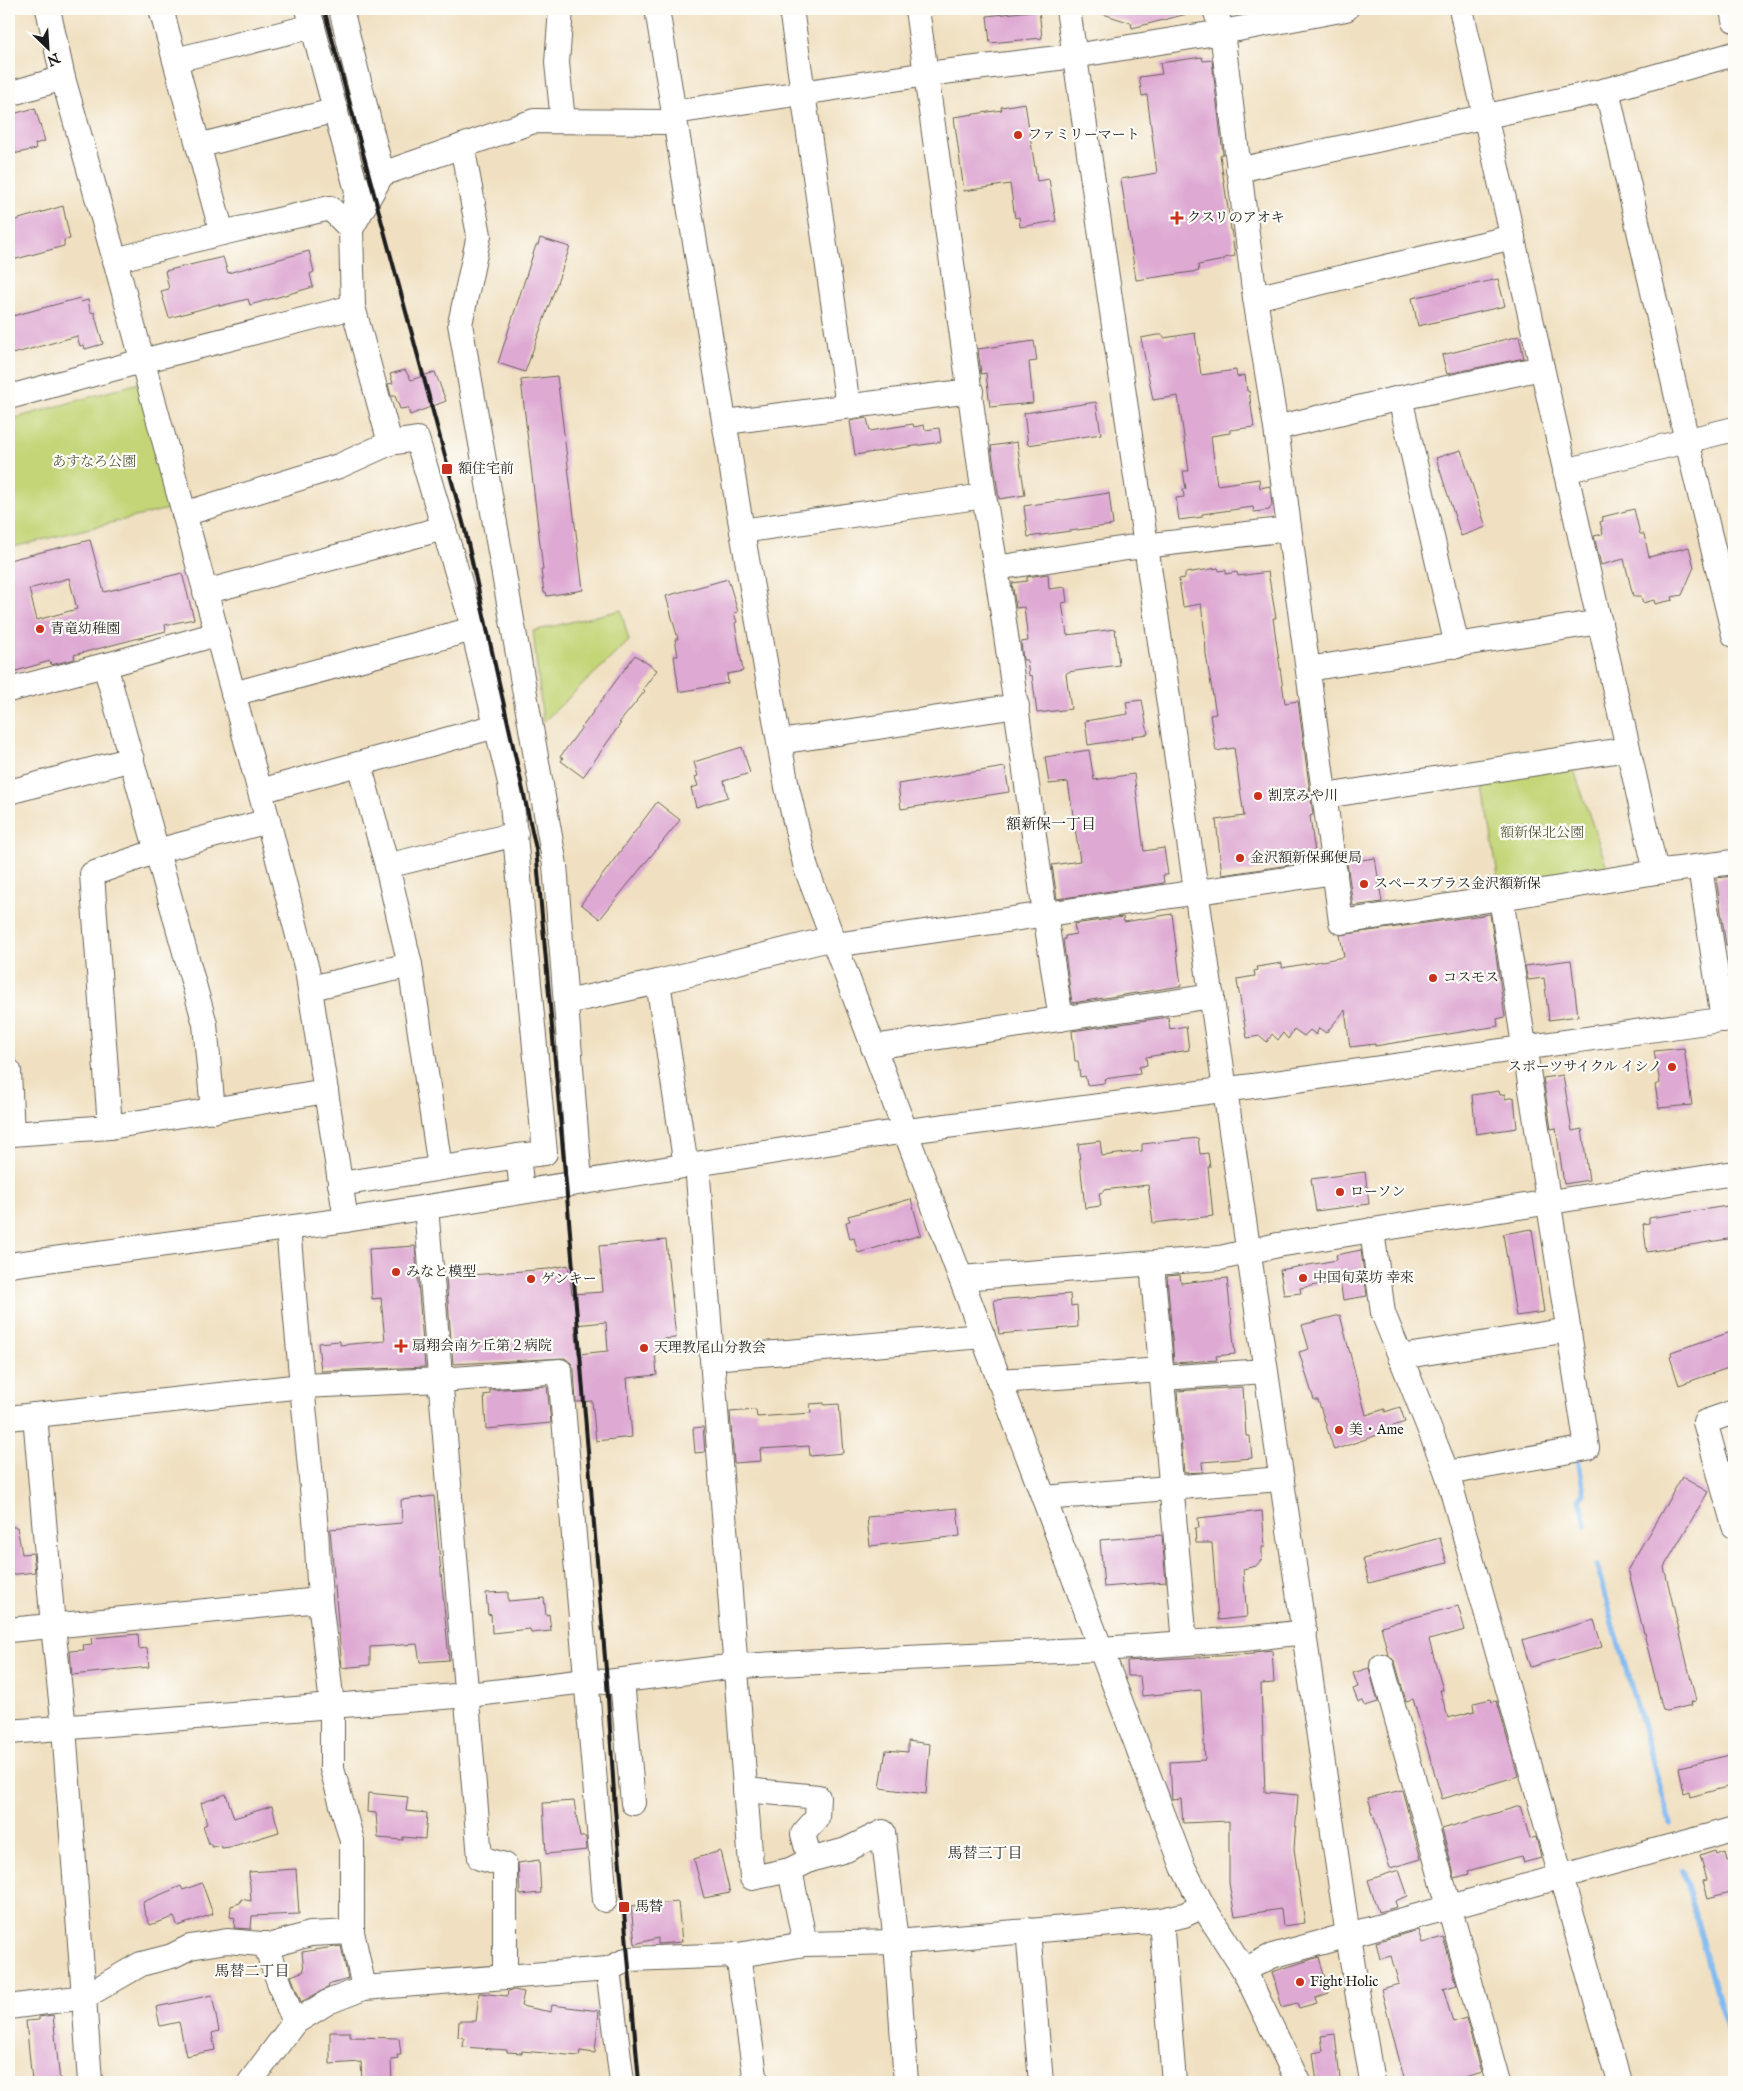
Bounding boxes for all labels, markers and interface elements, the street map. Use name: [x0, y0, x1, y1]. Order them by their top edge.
north arrow: [22, 22, 72, 72]
text: N: [44, 48, 63, 70]
place label: ファミリーマート: [1028, 126, 1140, 144]
marker: ファミリーマート: [1012, 129, 1024, 141]
place label: クスリのアオキ: [1187, 209, 1285, 227]
marker: クスリのアオキ: [1171, 212, 1183, 224]
park label: あすなろ公園: [52, 453, 136, 471]
place label: 額住宅前: [458, 460, 514, 478]
marker: 額住宅前: [440, 462, 454, 476]
place label: 青竜幼稚園: [50, 620, 120, 638]
marker: 青竜幼稚園: [34, 623, 46, 635]
place label: 割烹みや川: [1268, 787, 1338, 805]
marker: 割烹みや川: [1252, 790, 1264, 802]
district label: 額新保一丁目: [1006, 815, 1096, 834]
park label: 額新保北公園: [1500, 824, 1584, 842]
place label: 金沢額新保郵便局: [1250, 849, 1362, 867]
marker: 金沢額新保郵便局: [1234, 852, 1246, 864]
place label: スペースプラス金沢額新保: [1374, 875, 1541, 893]
marker: スペースプラス金沢額新保: [1358, 878, 1370, 890]
place label: コスモス: [1443, 969, 1499, 987]
marker: コスモス: [1427, 972, 1439, 984]
place label: スポーツサイクル イシノ: [1508, 1058, 1662, 1076]
marker: スポーツサイクル イシノ: [1666, 1061, 1678, 1073]
place label: ローソン: [1350, 1183, 1405, 1201]
marker: ローソン: [1334, 1186, 1346, 1198]
place label: みなと模型: [406, 1263, 476, 1281]
marker: みなと模型: [390, 1266, 402, 1278]
place label: 中国旬菜坊 幸來: [1313, 1269, 1414, 1287]
place label: ゲンキー: [541, 1270, 597, 1288]
marker: 中国旬菜坊 幸來: [1297, 1272, 1309, 1284]
marker: ゲンキー: [525, 1273, 537, 1285]
place label: 扇翔会南ケ丘第２病院: [412, 1337, 552, 1355]
marker: 扇翔会南ケ丘第２病院: [394, 1339, 408, 1353]
place label: 天理教尾山分教会: [654, 1339, 766, 1357]
marker: 天理教尾山分教会: [638, 1342, 650, 1354]
place label: 美・Ame: [1349, 1421, 1404, 1439]
marker: 美・Ame: [1333, 1424, 1345, 1436]
district label: 馬替三丁目: [947, 1844, 1023, 1863]
place label: 馬替: [635, 1898, 663, 1916]
marker: 馬替: [617, 1900, 631, 1914]
district label: 馬替二丁目: [214, 1962, 290, 1981]
place label: Fight Holic: [1310, 1973, 1378, 1991]
marker: Fight Holic: [1294, 1976, 1306, 1988]

